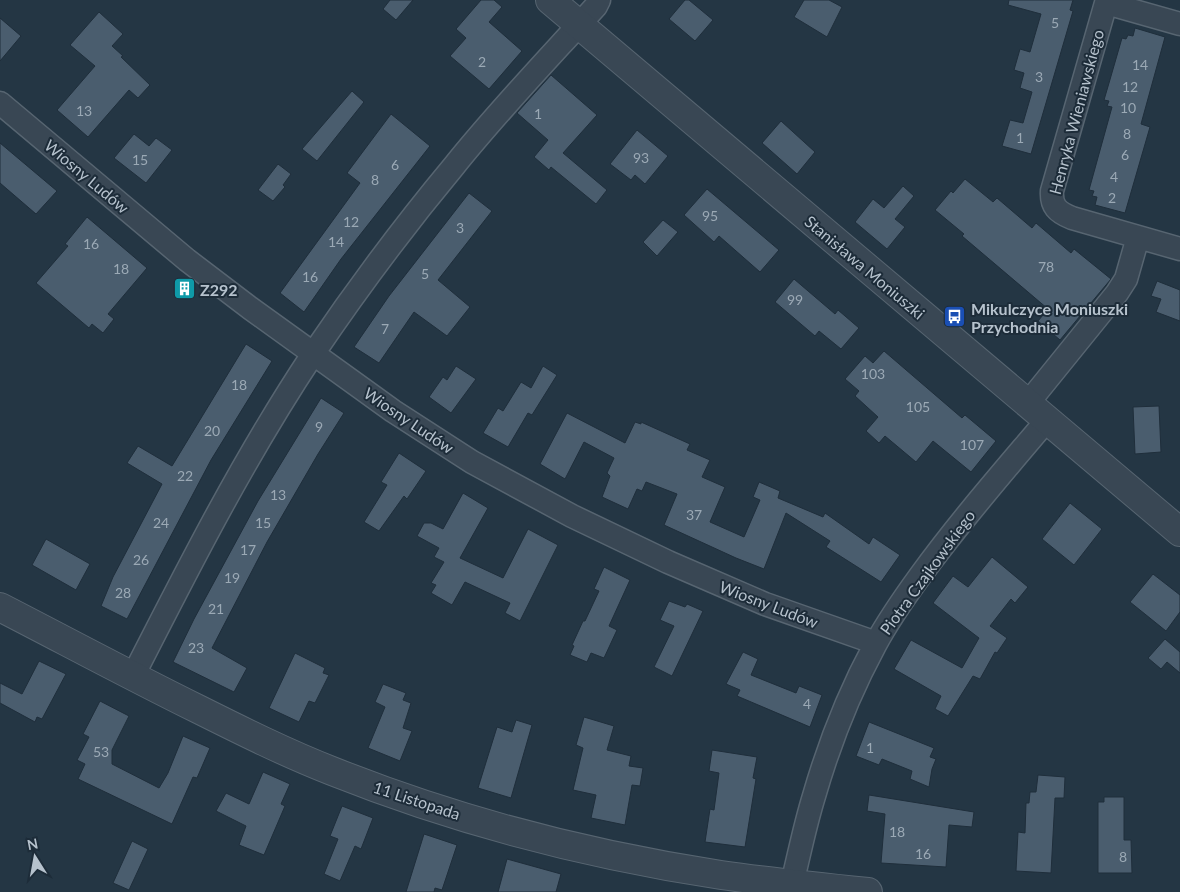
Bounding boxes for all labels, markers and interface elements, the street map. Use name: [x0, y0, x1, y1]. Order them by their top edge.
house number: 5: [1051, 14, 1059, 31]
street label: Henryka Wieniawskiego: [1045, 27, 1107, 197]
house number: 2: [478, 53, 486, 70]
house number: 14: [1132, 56, 1148, 73]
house number: 3: [1035, 68, 1043, 85]
house number: 12: [1122, 78, 1138, 95]
house number: 10: [1120, 99, 1136, 116]
house number: 13: [76, 102, 92, 119]
house number: 1: [534, 105, 542, 122]
house number: 8: [1123, 125, 1131, 142]
house number: 1: [1016, 129, 1024, 146]
street label: Wiosny Ludów: [41, 135, 133, 217]
house number: 6: [1121, 146, 1129, 163]
house number: 93: [633, 149, 649, 166]
house number: 15: [132, 151, 148, 168]
house number: 6: [391, 156, 399, 173]
house number: 4: [1110, 168, 1118, 185]
house number: 8: [371, 171, 379, 188]
house number: 2: [1108, 189, 1116, 206]
house number: 95: [702, 207, 718, 224]
street label: Stanisława Moniuszki: [801, 211, 929, 323]
house number: 12: [343, 213, 359, 230]
house number: 3: [456, 219, 464, 236]
house number: 14: [328, 233, 344, 250]
house number: 16: [83, 235, 99, 252]
house number: 78: [1038, 258, 1054, 275]
house number: 18: [113, 260, 129, 277]
house number: 5: [421, 265, 429, 282]
house number: 16: [302, 268, 318, 285]
building icon: Z292: [172, 277, 196, 301]
place label: Z292: [200, 280, 238, 299]
house number: 99: [787, 291, 803, 308]
place label: Mikulczyce Moniuszki Przychodnia: [971, 299, 1128, 336]
bus stop icon: Mikulczyce Moniuszki Przychodnia: [943, 305, 967, 329]
house number: 7: [381, 320, 389, 337]
house number: 103: [861, 365, 885, 382]
house number: 18: [231, 376, 247, 393]
street label: Wiosny Ludów: [360, 383, 458, 457]
house number: 105: [906, 398, 930, 415]
house number: 9: [315, 418, 323, 435]
house number: 20: [204, 422, 220, 439]
house number: 107: [960, 436, 984, 453]
house number: 22: [177, 467, 193, 484]
house number: 13: [270, 486, 286, 503]
house number: 37: [686, 506, 702, 523]
street label: Piotra Czajkowskiego: [875, 506, 979, 638]
house number: 24: [153, 514, 169, 531]
house number: 15: [255, 514, 271, 531]
house number: 17: [240, 541, 256, 558]
house number: 26: [133, 551, 149, 568]
house number: 19: [224, 569, 240, 586]
street label: Wiosny Ludów: [717, 576, 821, 632]
house number: 28: [115, 584, 131, 601]
house number: 21: [208, 600, 224, 617]
house number: 23: [188, 639, 204, 656]
house number: 4: [803, 695, 811, 712]
house number: 1: [866, 739, 874, 756]
house number: 53: [93, 743, 109, 760]
street label: 11 Listopada: [371, 777, 463, 823]
house number: 18: [889, 823, 905, 840]
north arrow: [10, 832, 60, 882]
text: N: [26, 834, 39, 853]
house number: 16: [915, 845, 931, 862]
house number: 8: [1119, 848, 1127, 865]

